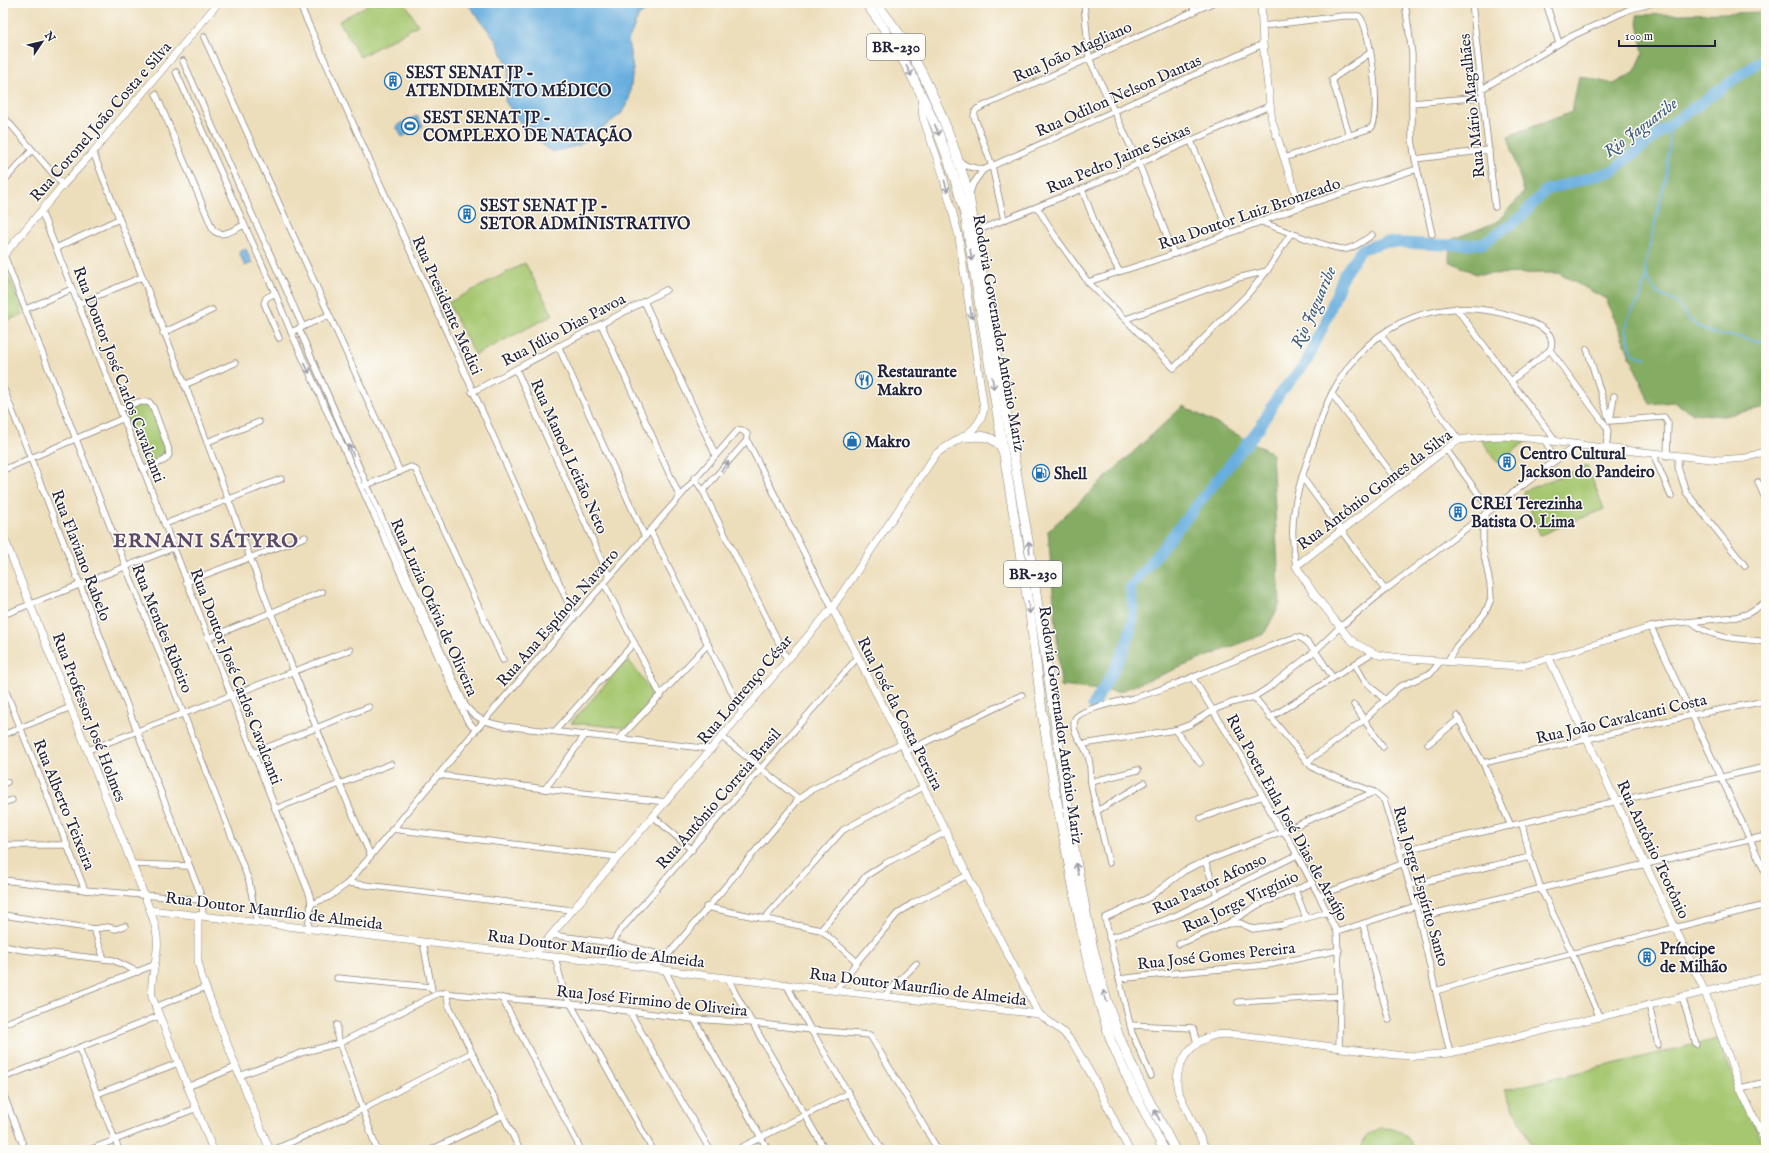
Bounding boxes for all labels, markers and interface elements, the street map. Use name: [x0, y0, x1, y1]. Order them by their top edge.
street label: Rua João Magliano: [1010, 18, 1136, 88]
north arrow: [22, 22, 62, 62]
scale bar: [1619, 22, 1715, 48]
text: N: [40, 28, 58, 45]
text: 100 m: [1625, 29, 1653, 44]
street label: Rua Mário Magalhães: [1455, 32, 1491, 179]
road number: BR-230: [867, 34, 925, 60]
street label: Rua Coronel João Costa e Silva: [26, 38, 177, 207]
street label: Rua Odilon Nelson Dantas: [1033, 51, 1205, 142]
place label: SEST SENAT JP - ATENDIMENTO MÉDICO: [405, 64, 611, 102]
one-way arrow: [906, 65, 913, 77]
building icon: SEST SENAT JP - ATENDIMENTO MÉDICO: [383, 71, 403, 91]
water label: Rio Jaguaribe: [1600, 93, 1682, 163]
place label: SEST SENAT JP - COMPLEXO DE NATAÇÃO: [423, 109, 632, 147]
sports icon: SEST SENAT JP - COMPLEXO DE NATAÇÃO: [400, 116, 420, 136]
street label: Rua Pedro Jaime Seixas: [1044, 120, 1194, 199]
one-way arrow: [934, 124, 942, 136]
street label: Rua Doutor Luiz Bronzeado: [1156, 174, 1344, 255]
one-way arrow: [943, 179, 950, 192]
place label: SEST SENAT JP - SETOR ADMINISTRATIVO: [480, 197, 690, 235]
building icon: SEST SENAT JP - SETOR ADMINISTRATIVO: [457, 204, 477, 224]
street label: Rodovia Governador Antônio Mariz: [967, 213, 1029, 454]
street label: Rua Presidente Medici: [407, 233, 486, 378]
one-way arrow: [968, 248, 976, 261]
water label: Rio Jaguaribe: [1287, 263, 1342, 352]
street label: Rua Doutor José Carlos Cavalcanti: [68, 264, 169, 486]
street label: Rua Júlio Dias Pavoa: [499, 290, 629, 372]
one-way arrow: [967, 306, 975, 319]
one-way arrow: [304, 362, 311, 374]
place label: Restaurante Makro: [877, 363, 958, 401]
restaurant icon: Restaurante Makro: [854, 370, 874, 390]
street label: Rua Manoel Leitão Neto: [525, 376, 612, 538]
one-way arrow: [989, 376, 997, 389]
street label: Rua Antônio Gomes da Silva: [1294, 426, 1457, 555]
shop icon: Makro: [842, 431, 862, 451]
place label: Makro: [865, 433, 910, 453]
one-way arrow: [347, 444, 355, 456]
place label: Centro Cultural Jackson do Pandeiro: [1518, 445, 1655, 483]
building icon: Centro Cultural Jackson do Pandeiro: [1497, 452, 1517, 472]
one-way arrow: [720, 461, 729, 471]
fuel station icon: Shell: [1031, 463, 1051, 483]
place label: Shell: [1054, 465, 1087, 485]
street label: Rua Flaviano Rabelo: [46, 487, 114, 624]
place label: CREI Terezinha Batista O. Lima: [1471, 495, 1584, 533]
building icon: CREI Terezinha Batista O. Lima: [1448, 502, 1468, 522]
street label: Rua Luzia Otávia de Oliveira: [385, 516, 481, 700]
district label: ERNANI SÁTYRO: [113, 529, 299, 554]
one-way arrow: [1025, 541, 1033, 554]
street label: Rua Ana Espínola Navarro: [493, 545, 624, 691]
street label: Rua Mendes Ribeiro: [126, 561, 196, 697]
road number: BR-230: [1004, 561, 1062, 587]
street label: Rua Doutor José Carlos Cavalcanti: [185, 566, 286, 788]
one-way arrow: [1025, 601, 1033, 614]
street label: Rodovia Governador Antônio Mariz: [1033, 605, 1087, 846]
street label: Rua Professor José Holmes: [47, 630, 130, 806]
street label: Rua Lourenço César: [694, 631, 797, 749]
street label: Rua José da Costa Pereira: [852, 634, 947, 794]
street label: Rua João Cavalcanti Costa: [1534, 691, 1709, 749]
street label: Rua Poeta Eula José Dias de Araújo: [1221, 711, 1352, 925]
street label: Rua Antônio Correia Brasil: [653, 724, 787, 874]
street label: Rua Alberto Teixeira: [28, 736, 99, 873]
street label: Rua Antônio Teotônio: [1611, 777, 1693, 923]
street label: Rua Jorge Espírito Santo: [1388, 804, 1453, 969]
street label: Rua Pastor Afonso: [1150, 849, 1270, 920]
one-way arrow: [1073, 863, 1081, 876]
street label: Rua Jorge Virgínio: [1180, 867, 1302, 938]
street label: Rua Doutor Maurílio de Almeida: [164, 889, 384, 935]
street label: Rua Doutor Maurílio de Almeida: [486, 927, 706, 973]
street label: Rua José Gomes Pereira: [1136, 939, 1296, 975]
place label: Príncipe de Milhão: [1660, 940, 1728, 978]
building icon: Príncipe de Milhão: [1637, 947, 1657, 967]
street label: Rua Doutor Maurílio de Almeida: [808, 965, 1028, 1011]
street label: Rua José Firmino de Oliveira: [555, 982, 748, 1022]
one-way arrow: [1101, 991, 1109, 1003]
one-way arrow: [1153, 1110, 1160, 1122]

